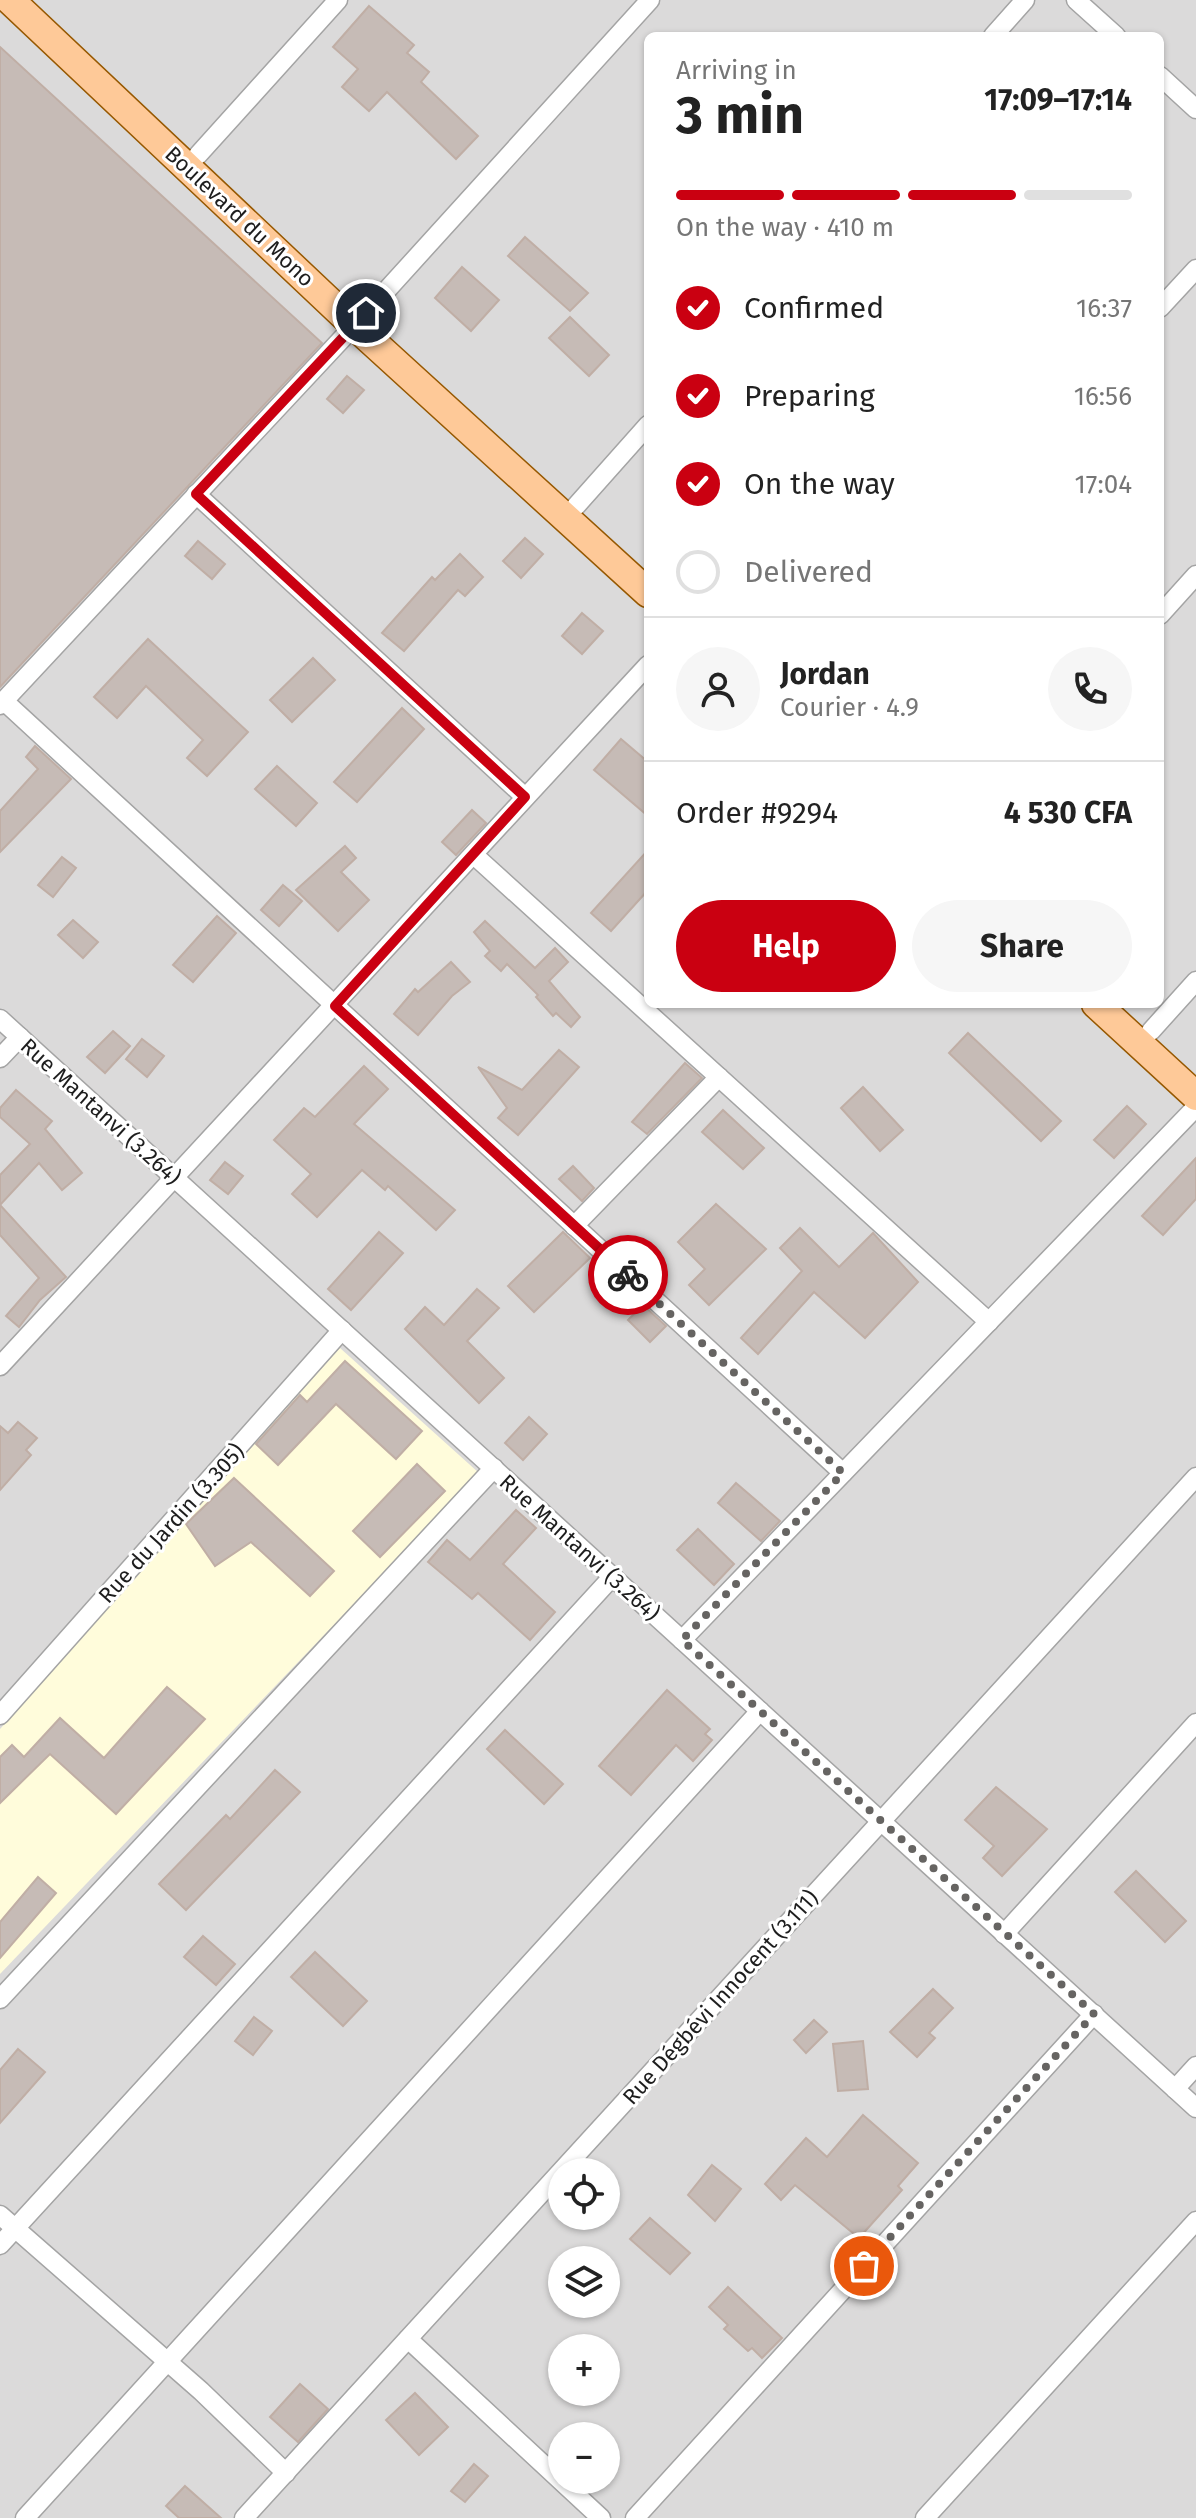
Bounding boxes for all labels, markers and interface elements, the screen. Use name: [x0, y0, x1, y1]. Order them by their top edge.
text: Arriving in: [676, 55, 797, 86]
text: 17:09–17:14: [984, 82, 1132, 118]
text: 3 min: [676, 84, 804, 147]
street label: Boulevard du Mono: [159, 140, 320, 292]
text: On the way · 410 m: [676, 212, 894, 243]
pin: [332, 279, 400, 347]
icon: check: [676, 286, 720, 330]
text: Confirmed: [744, 290, 884, 326]
icon: home: [344, 291, 388, 335]
text: 16:37: [1076, 293, 1132, 324]
icon: check: [676, 374, 720, 418]
text: Preparing: [744, 378, 875, 414]
text: 16:56: [1074, 381, 1132, 412]
icon: check: [676, 462, 720, 506]
text: On the way: [744, 466, 895, 502]
text: 17:04: [1075, 469, 1132, 500]
text: Delivered: [744, 554, 873, 590]
button: person: [676, 647, 760, 731]
button: phone: [1048, 647, 1132, 731]
text: Jordan: [780, 656, 870, 692]
text: Courier · 4.9: [780, 692, 919, 723]
text: Order #9294: [676, 795, 838, 831]
text: 4 530 CFA: [1004, 795, 1132, 831]
button: Help: [676, 900, 896, 992]
button: Share: [912, 900, 1132, 992]
street label: Rue Mantanvi (3.264): [15, 1032, 186, 1190]
courier: [588, 1235, 668, 1315]
icon: bike: [606, 1253, 650, 1297]
street label: Rue du Jardin (3.305): [93, 1438, 250, 1609]
street label: Rue Mantanvi (3.264): [494, 1468, 665, 1626]
street label: Rue Dégbévi Innocent (3.111): [617, 1884, 824, 2110]
map controls: [548, 2158, 620, 2494]
button: locate: [548, 2158, 620, 2230]
pin: [830, 2232, 898, 2300]
icon: bag: [842, 2244, 886, 2288]
button: layers: [548, 2246, 620, 2318]
button: +: [548, 2334, 620, 2406]
button: −: [548, 2422, 620, 2494]

